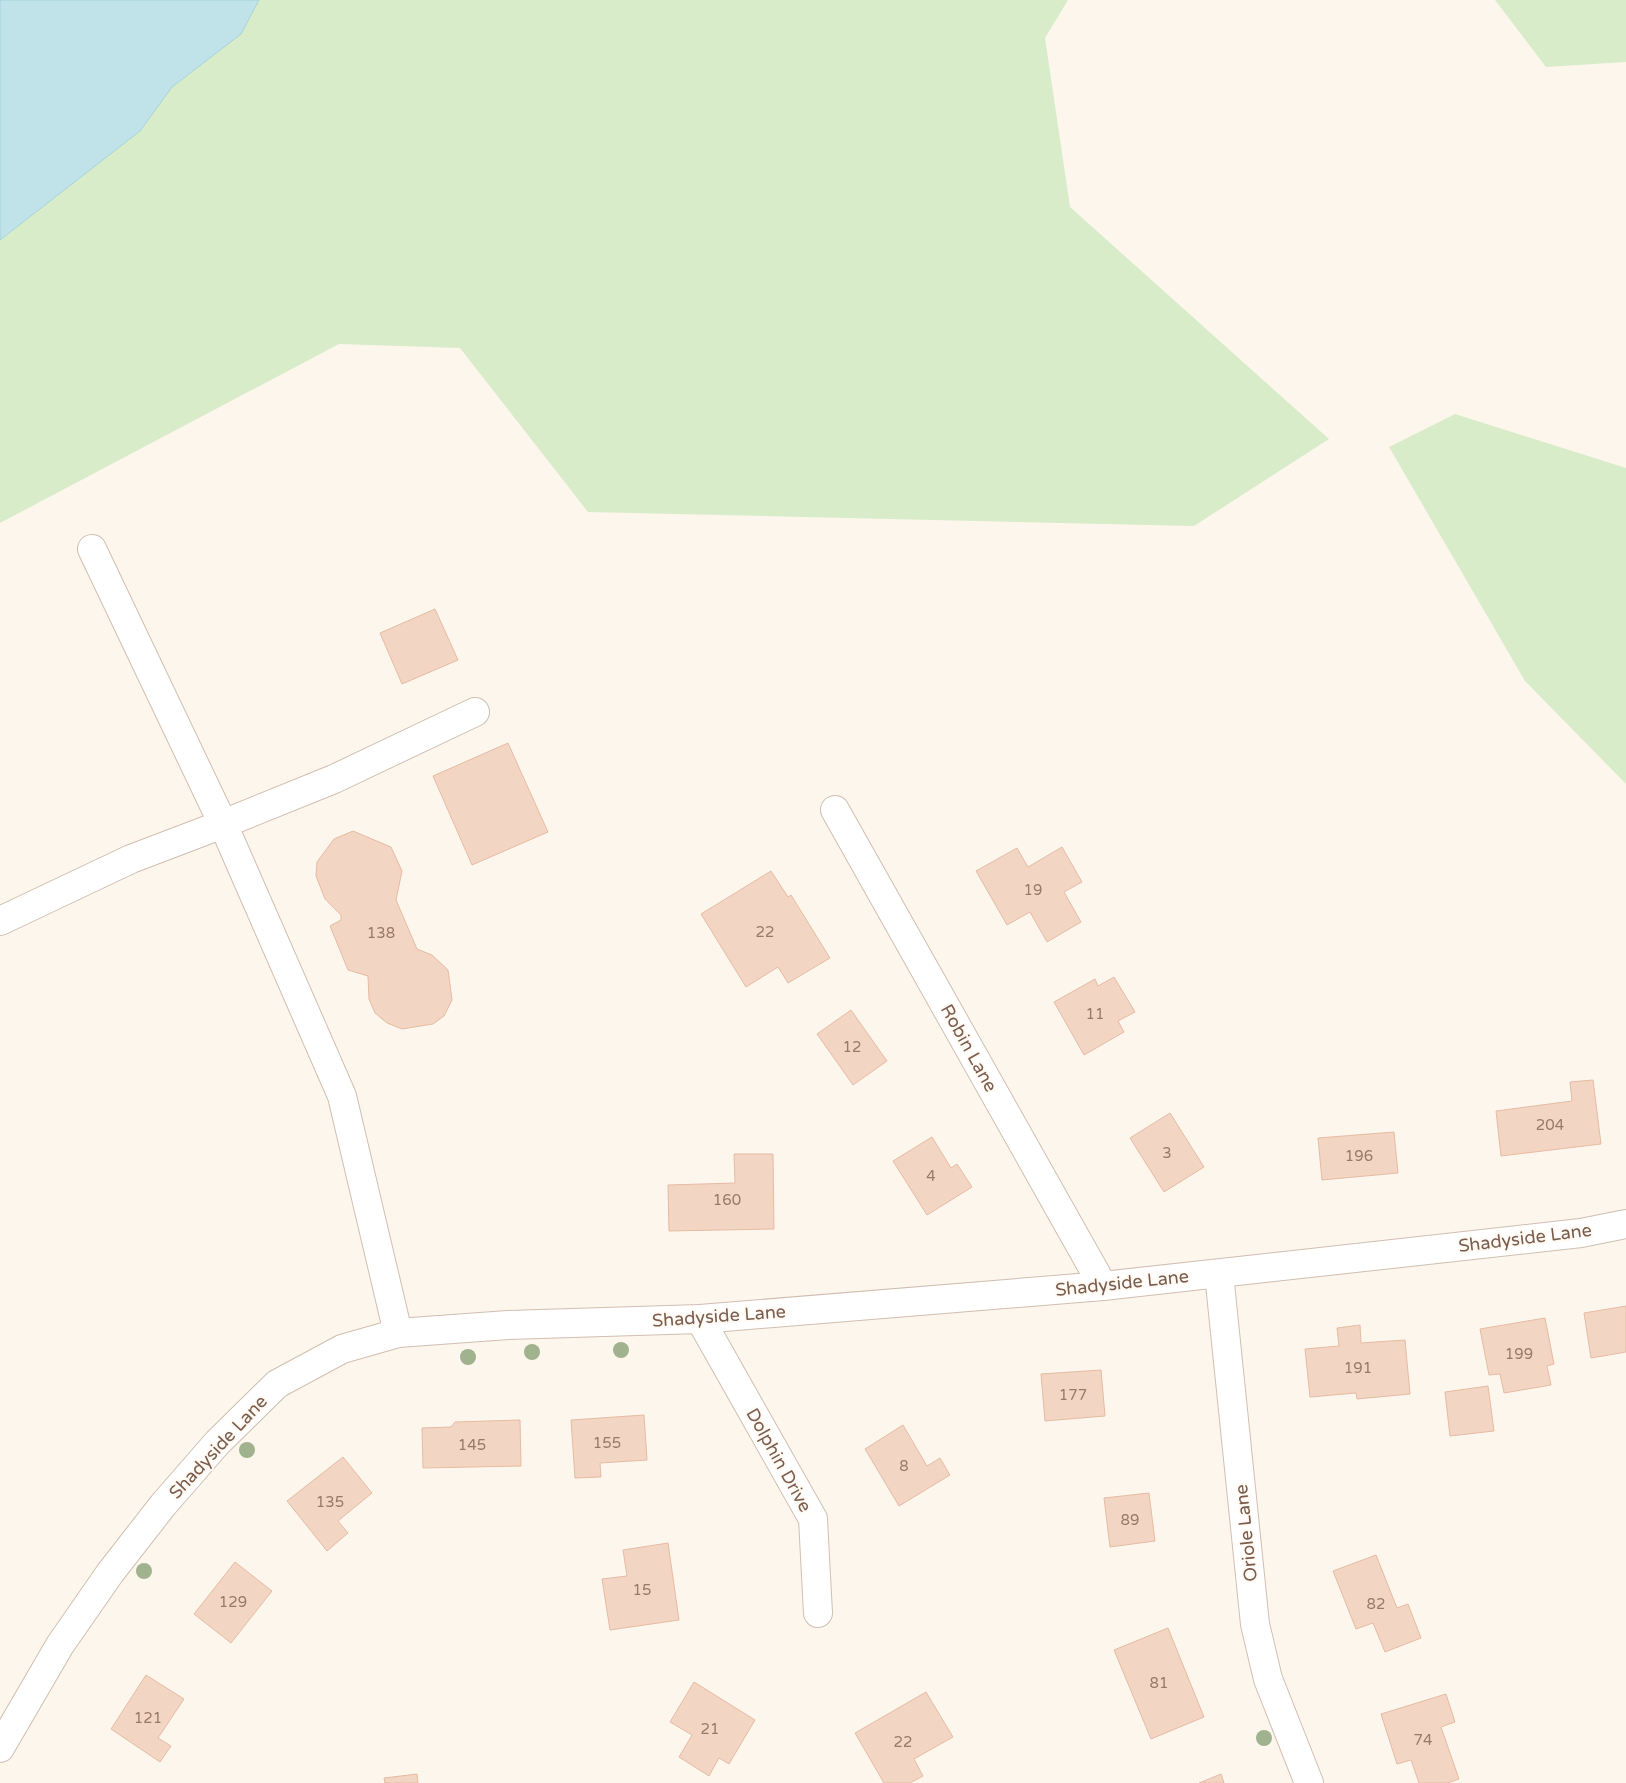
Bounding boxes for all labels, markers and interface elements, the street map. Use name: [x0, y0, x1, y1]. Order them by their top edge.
house number: 19: [1024, 881, 1042, 899]
house number: 22: [756, 923, 774, 941]
house number: 138: [367, 924, 395, 942]
street label: Robin Lane: [936, 1000, 1002, 1096]
house number: 11: [1086, 1005, 1104, 1023]
house number: 12: [843, 1038, 861, 1056]
house number: 204: [1536, 1116, 1564, 1134]
house number: 3: [1162, 1144, 1172, 1162]
house number: 196: [1345, 1147, 1373, 1165]
house number: 4: [926, 1167, 936, 1185]
house number: 160: [713, 1191, 741, 1209]
street label: Shadyside Lane: [1457, 1219, 1593, 1257]
street label: Shadyside Lane: [1054, 1265, 1190, 1301]
street label: Shadyside Lane: [651, 1300, 787, 1332]
house number: 199: [1505, 1345, 1533, 1363]
house number: 191: [1344, 1359, 1372, 1377]
house number: 177: [1059, 1386, 1087, 1404]
street label: Shadyside Lane: [164, 1390, 272, 1504]
street label: Dolphin Drive: [741, 1404, 817, 1516]
house number: 155: [593, 1434, 621, 1452]
house number: 145: [458, 1436, 486, 1454]
house number: 8: [899, 1457, 909, 1475]
street label: Oriole Lane: [1230, 1483, 1262, 1583]
house number: 135: [316, 1493, 344, 1511]
house number: 89: [1121, 1511, 1139, 1529]
house number: 15: [633, 1581, 651, 1599]
house number: 129: [219, 1593, 247, 1611]
house number: 82: [1367, 1595, 1385, 1613]
house number: 81: [1150, 1674, 1168, 1692]
house number: 121: [134, 1709, 162, 1727]
house number: 21: [701, 1720, 719, 1738]
house number: 74: [1414, 1731, 1432, 1749]
house number: 22: [894, 1733, 912, 1751]

